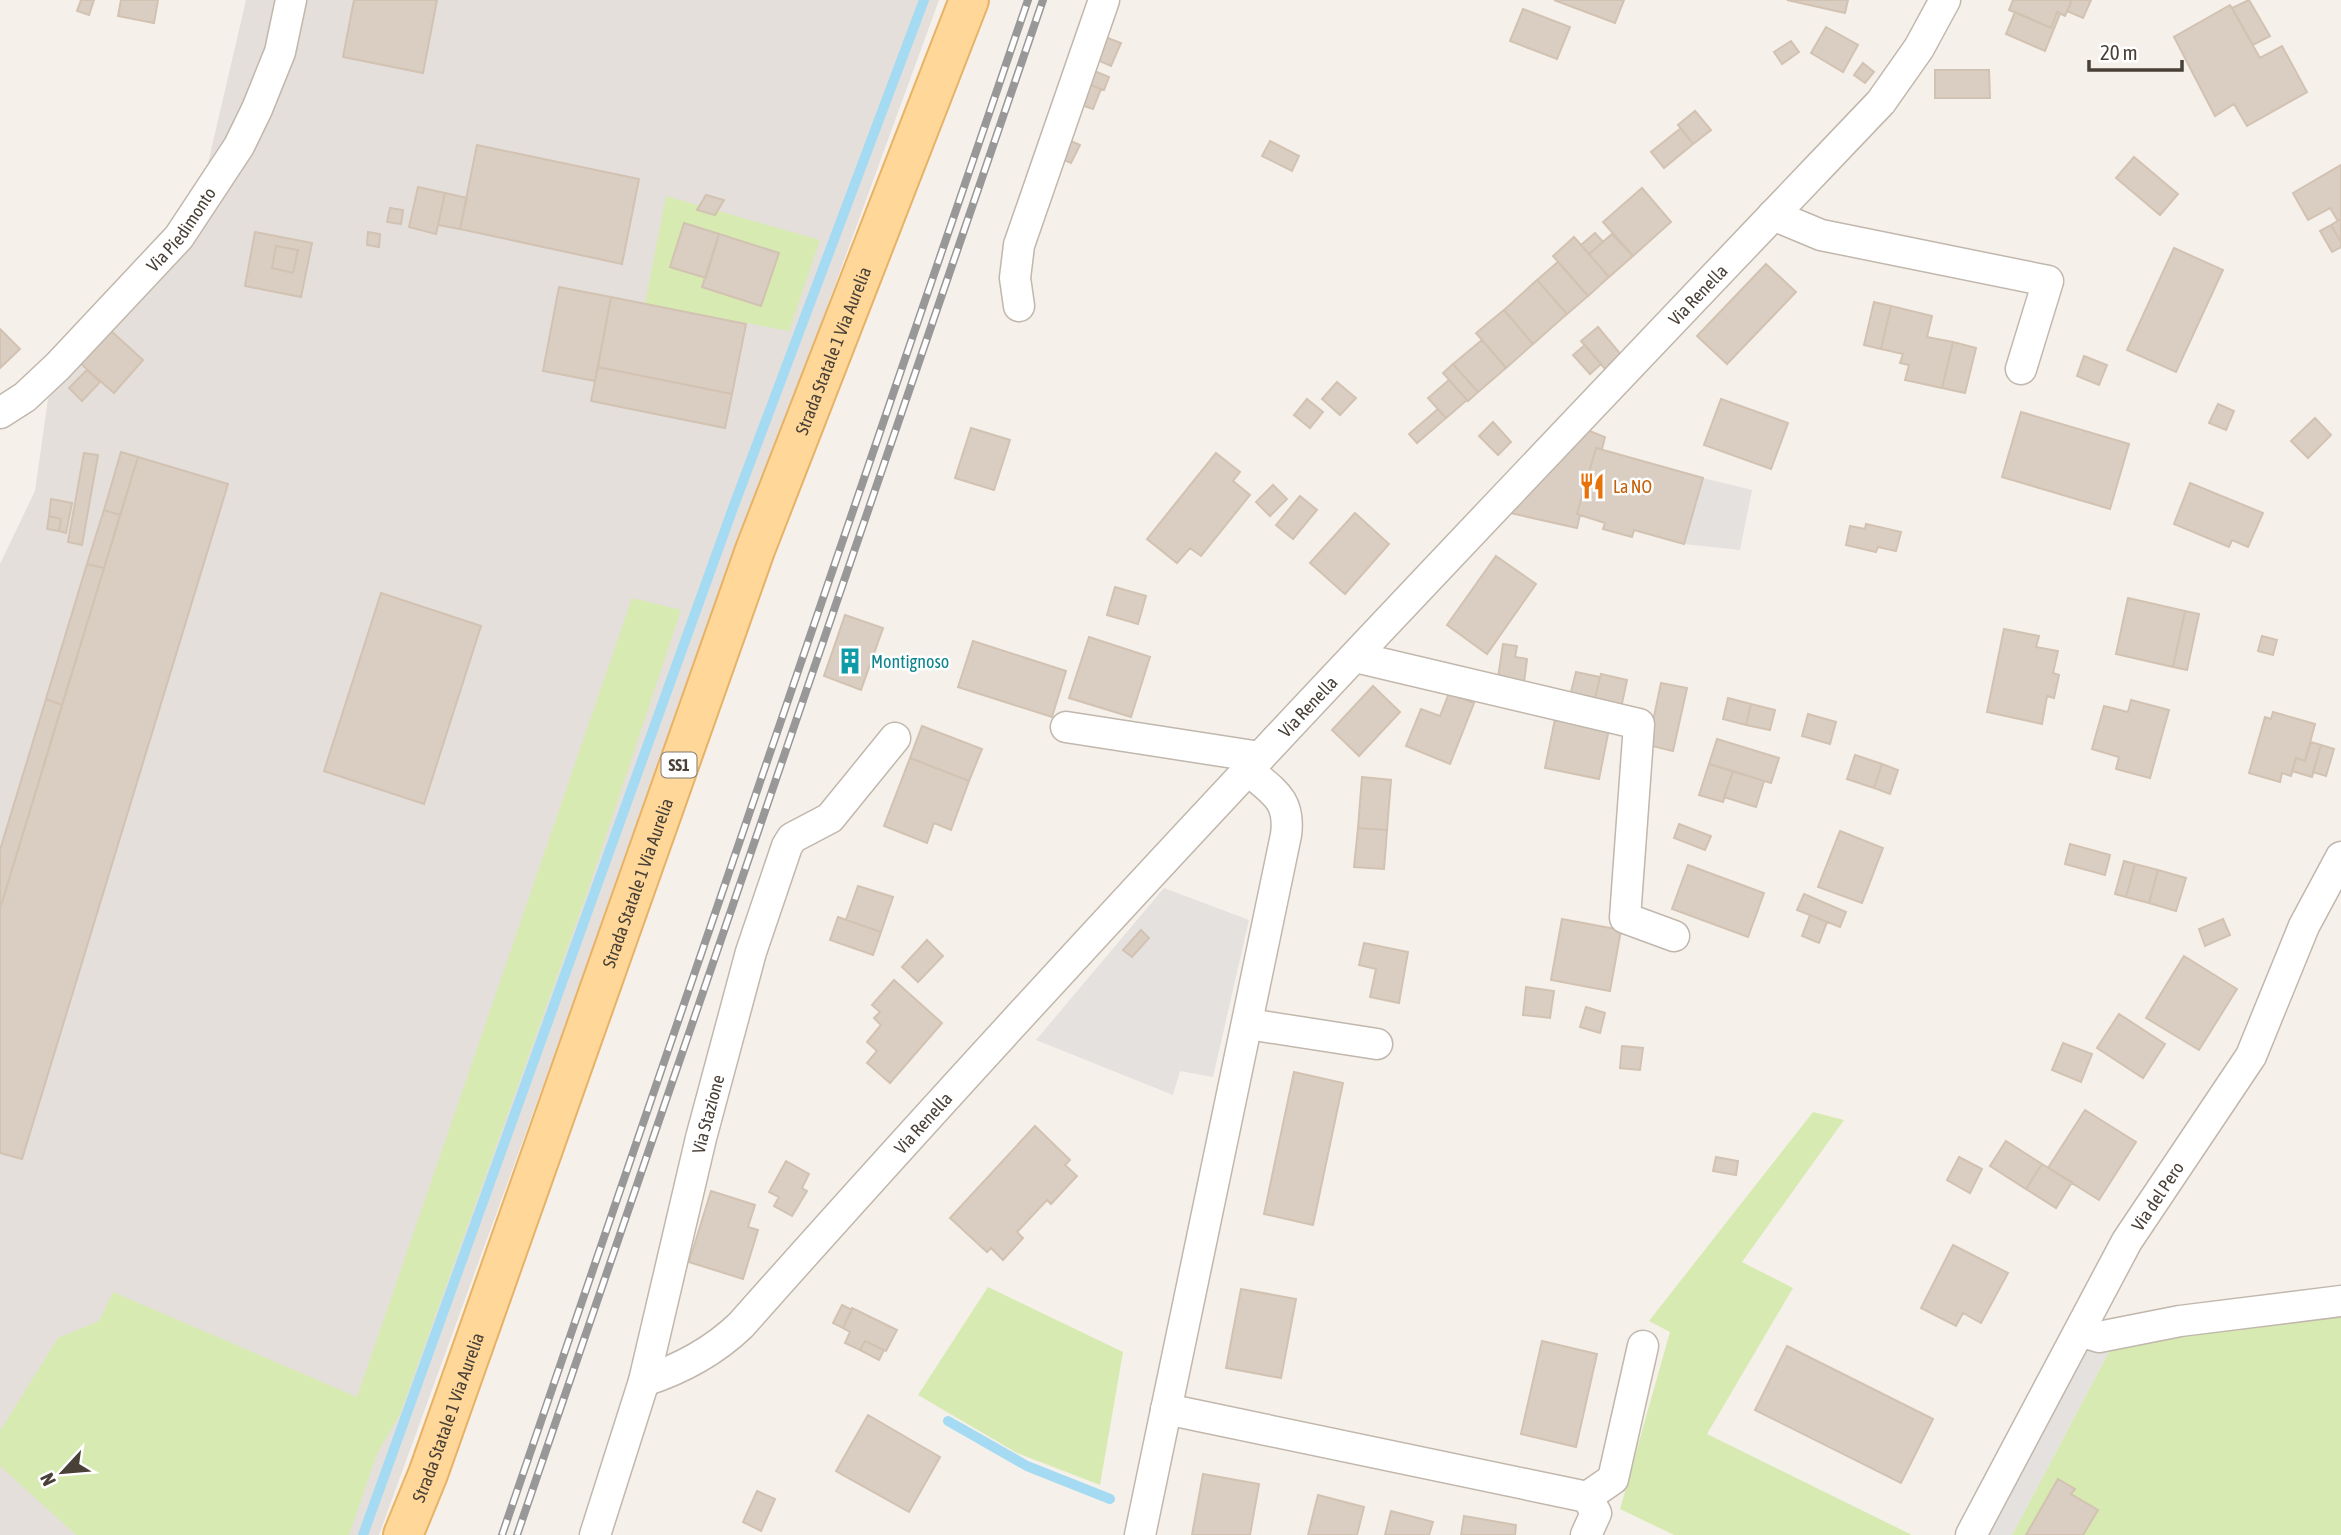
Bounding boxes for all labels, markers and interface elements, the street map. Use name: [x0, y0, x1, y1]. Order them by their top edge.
scale bar: [2089, 28, 2182, 72]
text: 20 m: [2100, 40, 2138, 64]
street label: Via Piedimonto: [142, 183, 219, 276]
street label: Via Renella: [1664, 260, 1731, 329]
street label: Strada Statale 1 Via Aurelia: [790, 264, 875, 438]
restaurant icon: La NO: [1577, 471, 1607, 501]
place label: La NO: [1613, 476, 1652, 497]
building icon: Montignoso: [835, 646, 865, 676]
place label: Montignoso: [871, 651, 949, 672]
street label: Via Renella: [1274, 671, 1341, 741]
road number: SS1: [662, 752, 696, 778]
street label: Strada Statale 1 Via Aurelia: [598, 795, 677, 970]
street label: Via Stazione: [687, 1072, 728, 1156]
street label: Via Renella: [889, 1087, 956, 1158]
street label: Via del Pero: [2127, 1158, 2188, 1234]
street label: Strada Statale 1 Via Aurelia: [407, 1330, 488, 1505]
north arrow: [28, 1437, 98, 1507]
text: N: [35, 1470, 60, 1489]

